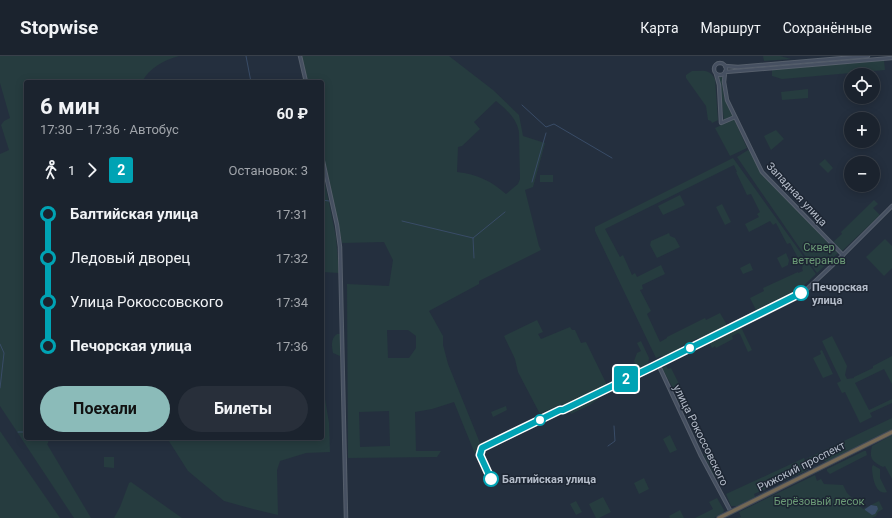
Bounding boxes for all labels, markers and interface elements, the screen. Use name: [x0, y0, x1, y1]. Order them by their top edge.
text: Stopwise: [20, 16, 98, 39]
text: Карта: [640, 20, 679, 36]
text: Маршрут: [701, 20, 761, 36]
text: Сохранённые: [783, 20, 872, 36]
map controls: [844, 68, 880, 192]
button: locate: [844, 68, 880, 104]
text: 6 мин: [40, 94, 100, 119]
text: 60 ₽: [276, 105, 308, 123]
button: +: [844, 112, 880, 148]
text: 17:30 – 17:36 · Автобус: [40, 122, 179, 137]
button: −: [844, 156, 880, 192]
icon: walk: [40, 159, 62, 181]
icon: forward: [81, 159, 103, 181]
street label: Западная улица: [764, 160, 830, 229]
text: 2: [117, 162, 125, 178]
text: 1: [68, 163, 75, 178]
text: Остановок: 3: [229, 163, 308, 178]
text: Балтийская улица: [70, 205, 198, 223]
text: 17:31: [276, 207, 308, 222]
park label: Сквер ветеранов: [792, 241, 846, 267]
text: Ледовый дворец: [70, 249, 190, 267]
text: 17:32: [276, 251, 308, 266]
place label: Печорская улица: [812, 281, 868, 307]
marker: Печорская улица: [793, 285, 809, 301]
text: Улица Рокоссовского: [70, 293, 223, 311]
text: 17:34: [276, 295, 308, 310]
text: Печорская улица: [70, 337, 192, 355]
text: 17:36: [276, 339, 308, 354]
unlabelled marker: [684, 342, 696, 354]
line badge: 2: [613, 366, 639, 392]
text: 2: [622, 371, 630, 387]
street label: улица Рокоссовского: [670, 383, 731, 488]
button: Поехали: [40, 386, 170, 432]
button: Билеты: [178, 386, 308, 432]
unlabelled marker: [534, 414, 546, 426]
street label: Рижский проспект: [755, 438, 848, 494]
marker: Балтийская улица: [483, 471, 499, 487]
place label: Балтийская улица: [502, 473, 596, 486]
park label: Берёзовый лесок: [774, 495, 864, 508]

